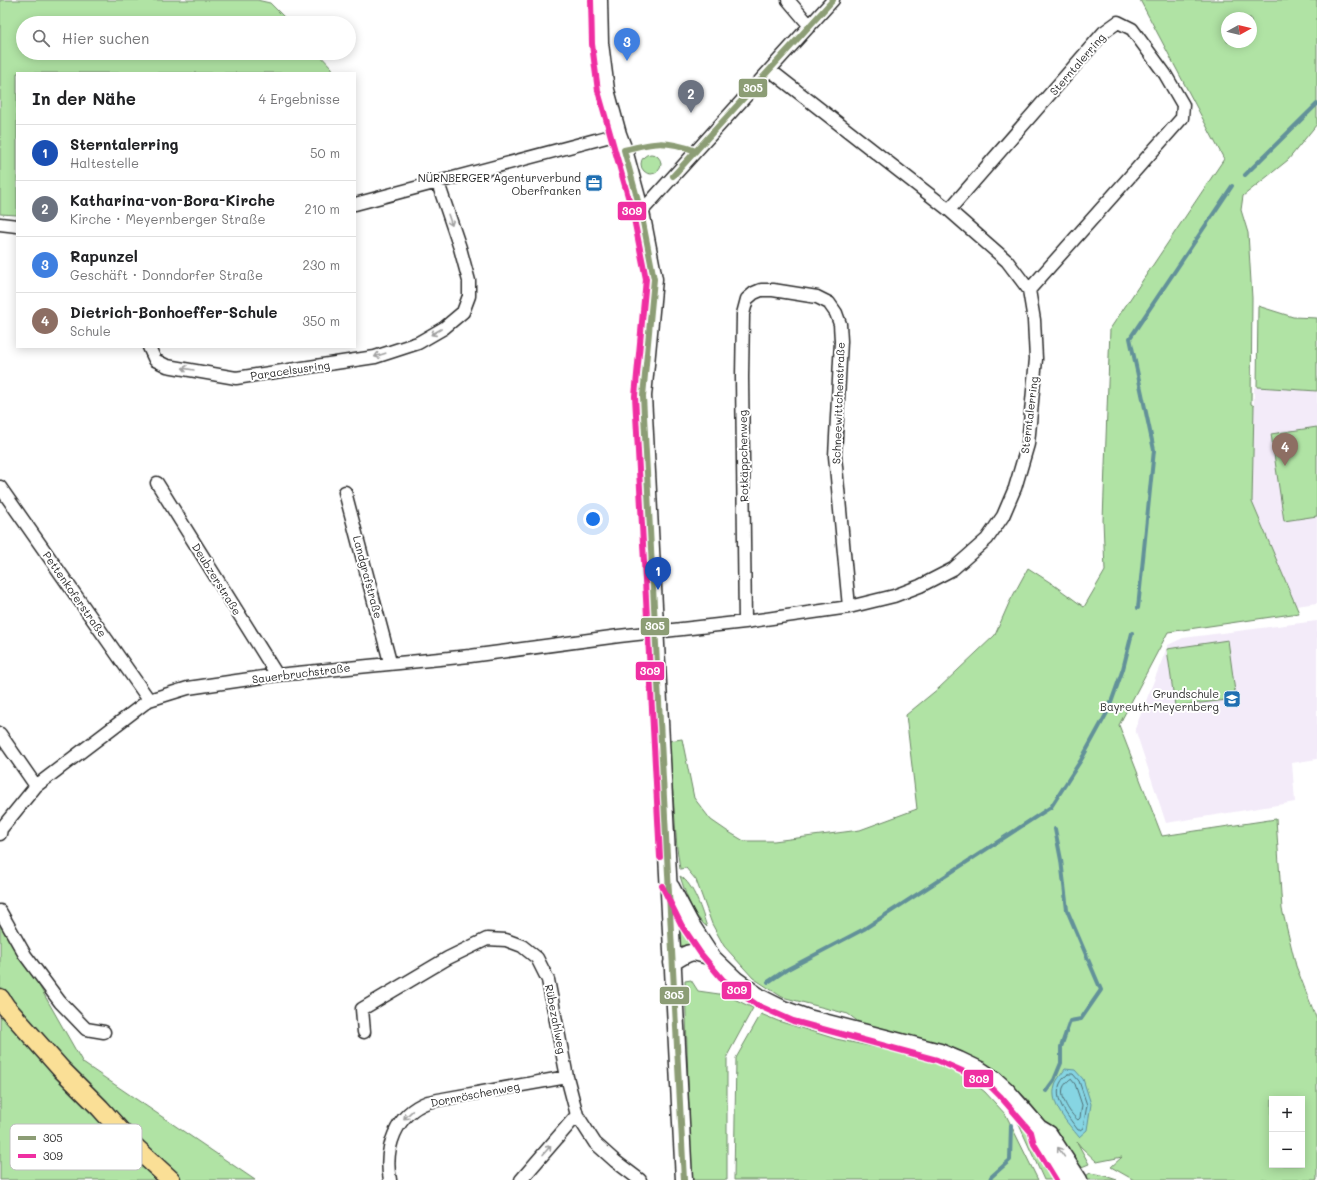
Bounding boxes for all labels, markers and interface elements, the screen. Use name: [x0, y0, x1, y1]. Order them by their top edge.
north arrow: [1221, 12, 1257, 48]
search box: [16, 16, 356, 60]
icon: search: [30, 27, 52, 49]
text: Hier suchen: [62, 28, 149, 48]
pin: 3: [614, 28, 640, 61]
street label: Sterntalerring: [1046, 30, 1108, 98]
line badge: 305: [738, 78, 768, 98]
pin: 2: [678, 80, 704, 113]
text: 305: [743, 80, 764, 95]
text: In der Nähe: [32, 87, 136, 109]
text: 4 Ergebnisse: [259, 90, 340, 107]
text: Sterntalerring: [70, 134, 179, 154]
text: 1: [42, 144, 48, 161]
text: 50 m: [310, 144, 340, 161]
text: Haltestelle: [70, 154, 139, 171]
place label: NÜRNBERGER Agenturverbund Oberfranken: [418, 170, 581, 198]
office icon: NÜRNBERGER Agenturverbund Oberfranken: [584, 173, 604, 193]
text: Katharina-von-Bora-Kirche: [70, 190, 275, 210]
text: 2: [41, 200, 49, 217]
text: 210 m: [304, 200, 340, 217]
line badge: 309: [617, 201, 647, 221]
text: 309: [622, 203, 643, 218]
text: Kirche · Meyernberger Straße: [70, 210, 265, 227]
one-way arrow: [447, 213, 455, 225]
text: Rapunzel: [70, 246, 138, 266]
text: 3: [41, 256, 49, 273]
text: 230 m: [303, 256, 340, 273]
text: Geschäft · Donndorfer Straße: [70, 266, 263, 283]
text: Dietrich-Bonhoeffer-Schule: [70, 302, 278, 322]
text: 4: [41, 312, 49, 329]
text: 350 m: [302, 312, 340, 329]
text: Schule: [70, 322, 111, 339]
one-way arrow: [430, 329, 442, 337]
street label: Schneewittchenstraße: [828, 342, 848, 464]
one-way arrow: [374, 352, 387, 359]
street label: Paracelsusring: [249, 357, 331, 383]
one-way arrow: [182, 365, 195, 373]
street label: Sterntalerring: [1017, 376, 1041, 454]
street label: Rotkäppchenweg: [735, 410, 751, 502]
pin: 4: [1272, 433, 1298, 466]
your location: [583, 509, 603, 529]
street label: Landgrafstraße: [350, 534, 386, 620]
street label: Deubzerstraße: [189, 540, 245, 618]
street label: Pettenkoferstraße: [40, 548, 110, 640]
pin: 1: [645, 557, 671, 590]
line badge: 305: [640, 617, 670, 636]
text: 305: [645, 618, 666, 633]
street label: Sauerbruchstraße: [251, 660, 351, 686]
line badge: 309: [635, 661, 665, 681]
text: 309: [640, 663, 661, 678]
place label: Grundschule Bayreuth-Meyernberg: [1100, 686, 1219, 714]
school or university icon: Grundschule Bayreuth-Meyernberg: [1222, 689, 1242, 709]
line badge: 309: [721, 981, 752, 1000]
text: 309: [727, 982, 748, 997]
street label: Rübezahlweg: [542, 983, 570, 1055]
line badge: 305: [659, 986, 690, 1005]
text: 305: [664, 987, 685, 1002]
line badge: 309: [963, 1069, 994, 1088]
text: 309: [969, 1071, 990, 1086]
street label: Dornröschenweg: [429, 1078, 521, 1110]
map controls: [1269, 1096, 1305, 1168]
button: +: [1269, 1096, 1305, 1132]
one-way arrow: [403, 1110, 413, 1120]
legend: [10, 1124, 142, 1170]
text: 305: [43, 1130, 63, 1145]
button: −: [1269, 1132, 1305, 1168]
one-way arrow: [542, 1145, 551, 1156]
one-way arrow: [1057, 1146, 1065, 1157]
text: 309: [43, 1148, 63, 1163]

